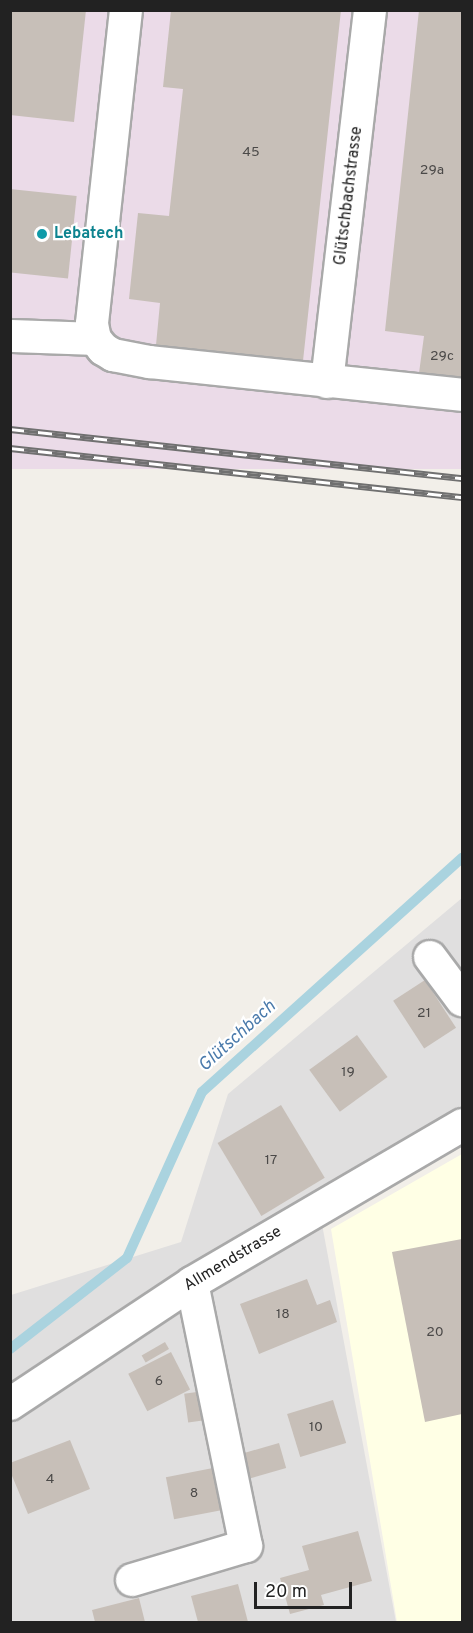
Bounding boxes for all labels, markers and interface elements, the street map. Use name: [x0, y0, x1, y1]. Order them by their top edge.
street label: Glütschbachstrasse: [331, 125, 367, 267]
house number: 45: [242, 145, 260, 161]
house number: 29a: [420, 163, 444, 179]
place label: Lebatech: [54, 224, 123, 244]
marker: Lebatech: [35, 227, 49, 241]
house number: 29c: [430, 349, 454, 365]
water label: Glütschbach: [195, 997, 281, 1077]
house number: 21: [417, 1006, 431, 1022]
house number: 19: [341, 1065, 355, 1081]
house number: 17: [265, 1153, 277, 1169]
street label: Allmendstrasse: [181, 1222, 285, 1296]
house number: 18: [276, 1307, 290, 1323]
house number: 20: [426, 1325, 444, 1341]
house number: 6: [155, 1374, 163, 1390]
house number: 10: [309, 1420, 323, 1436]
house number: 4: [46, 1472, 54, 1488]
house number: 8: [190, 1486, 198, 1502]
scale bar: [257, 1570, 354, 1608]
text: 20 m: [265, 1581, 307, 1604]

